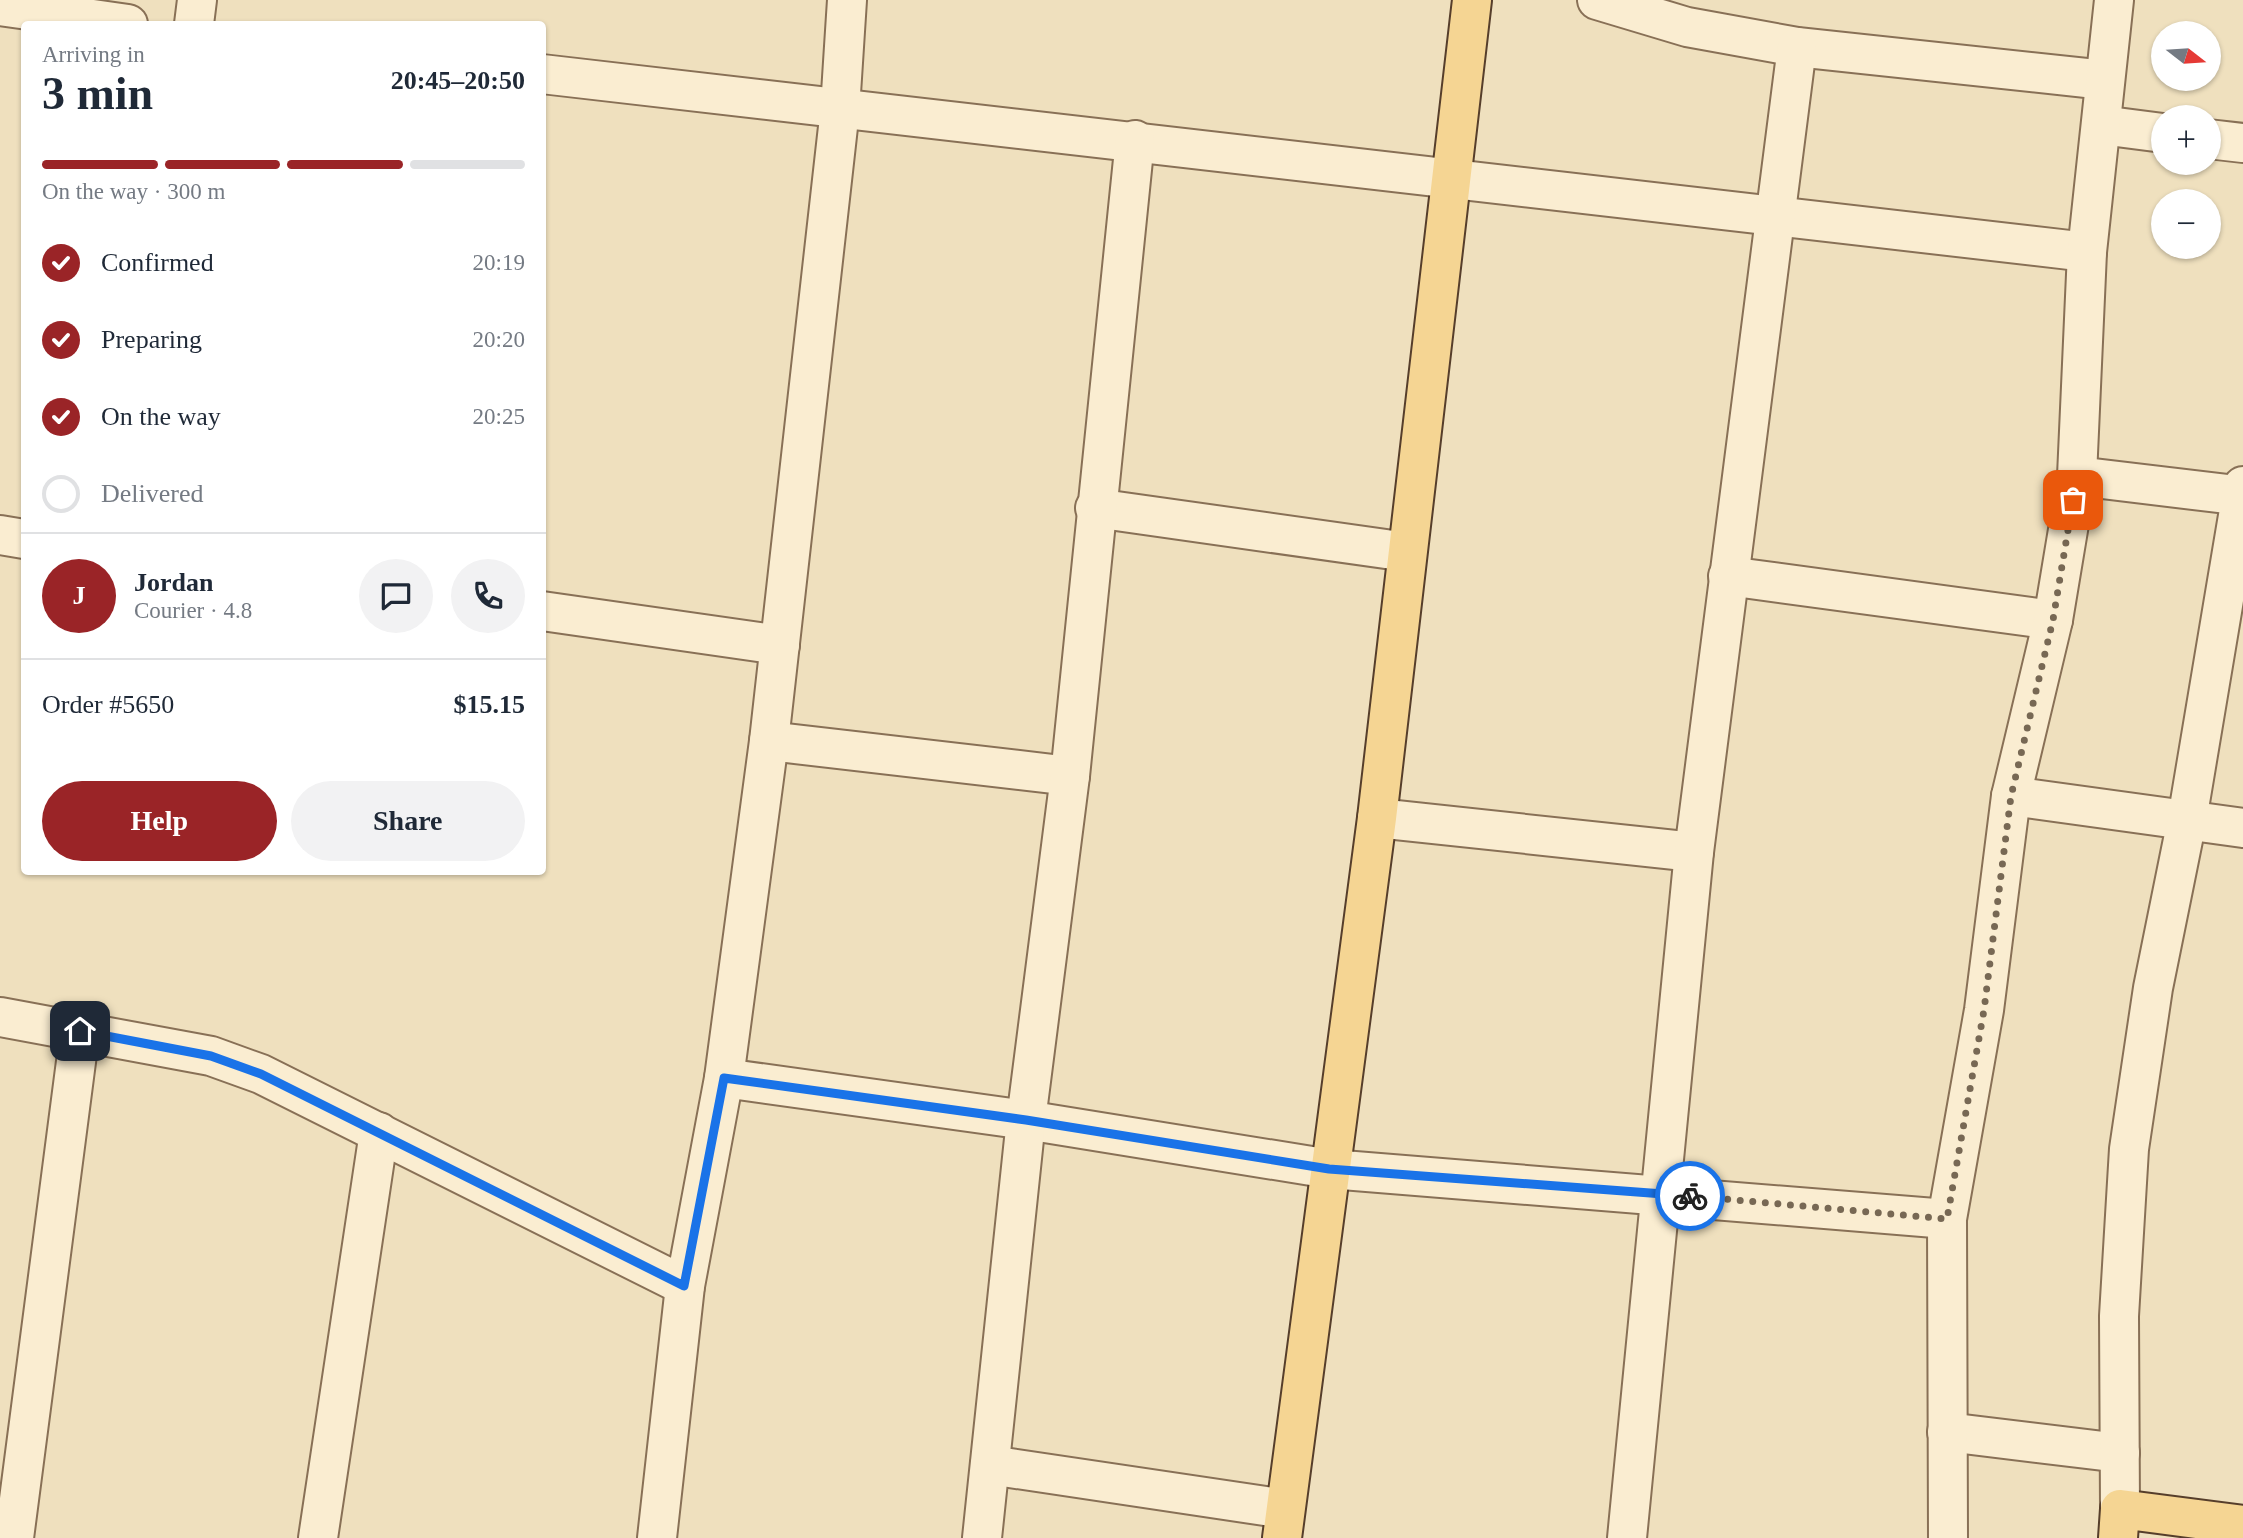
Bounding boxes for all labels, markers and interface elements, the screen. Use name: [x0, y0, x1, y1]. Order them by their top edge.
north arrow: [2151, 21, 2221, 91]
map controls: [2151, 21, 2221, 259]
text: Arriving in: [42, 42, 145, 67]
text: 20:45–20:50: [391, 66, 525, 95]
text: 3 min: [42, 68, 153, 119]
button: +: [2151, 105, 2221, 175]
text: On the way · 300 m: [42, 179, 225, 204]
button: −: [2151, 189, 2221, 259]
icon: check: [42, 244, 80, 282]
text: Confirmed: [101, 248, 214, 277]
text: 20:19: [473, 250, 525, 275]
icon: check: [42, 321, 80, 359]
text: Preparing: [101, 325, 202, 354]
text: 20:20: [473, 327, 525, 352]
icon: check: [42, 398, 80, 436]
text: On the way: [101, 402, 221, 431]
text: 20:25: [473, 404, 525, 429]
pin: [2043, 470, 2103, 530]
text: Delivered: [101, 479, 204, 508]
icon: bag: [2054, 481, 2092, 519]
button: chat: [359, 559, 433, 633]
button: phone: [451, 559, 525, 633]
text: Jordan: [134, 568, 213, 597]
text: J: [73, 581, 86, 610]
text: Courier · 4.8: [134, 598, 252, 623]
text: Order #5650: [42, 690, 174, 719]
text: $15.15: [454, 690, 525, 719]
button: Help: [42, 781, 277, 861]
button: Share: [291, 781, 525, 861]
pin: [50, 1001, 110, 1061]
icon: home: [61, 1012, 99, 1050]
courier: [1655, 1161, 1725, 1231]
icon: bike: [1671, 1177, 1709, 1215]

